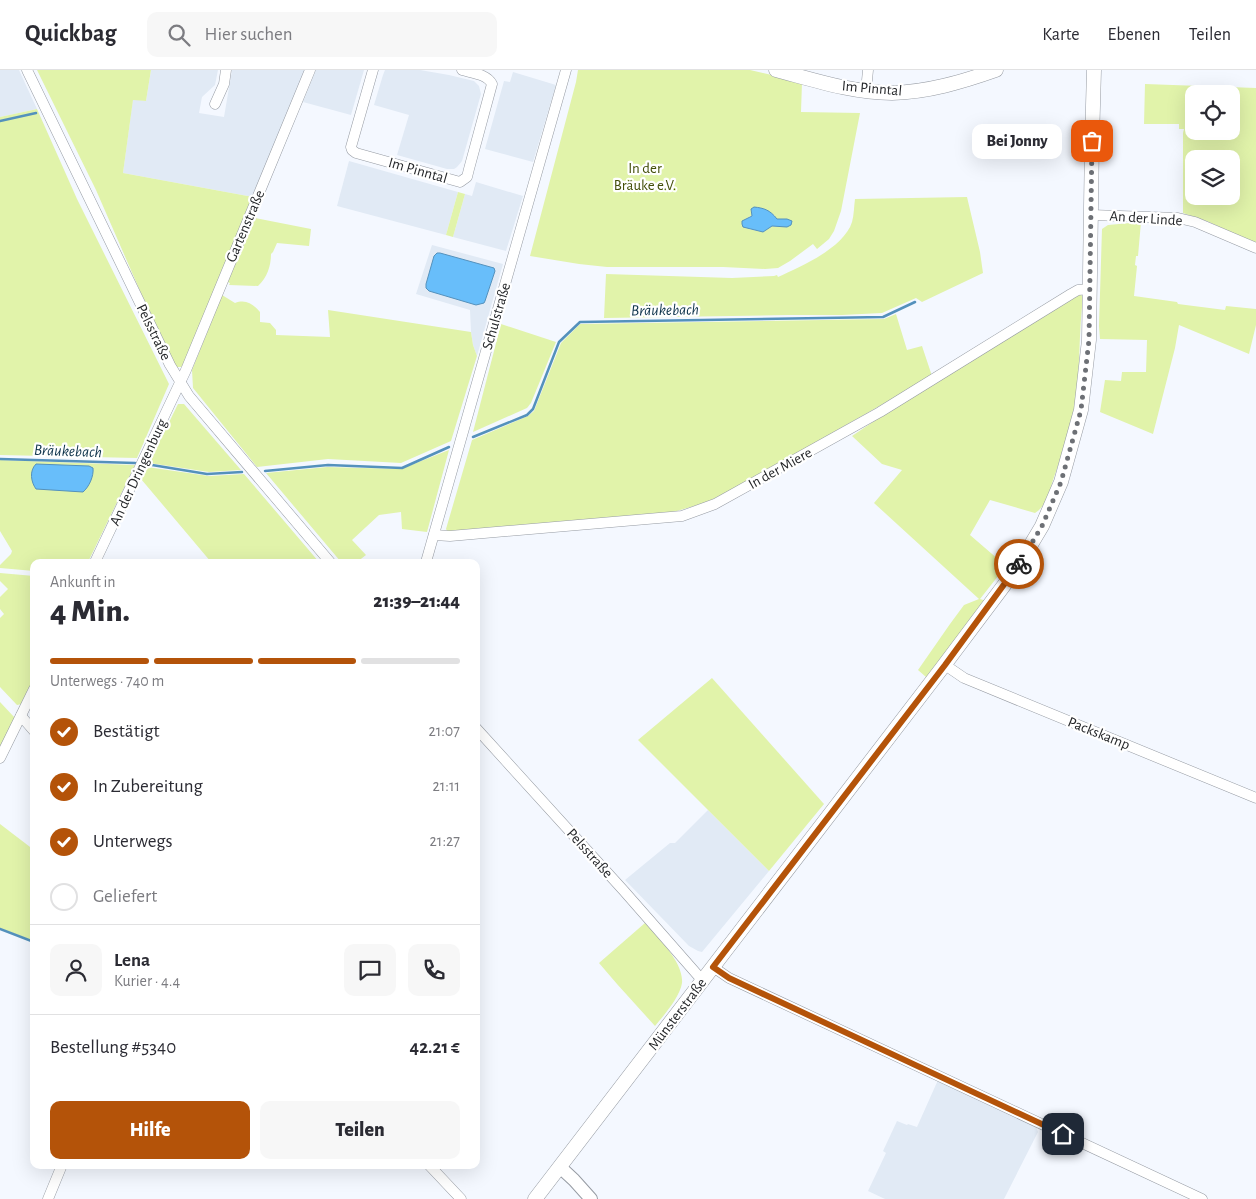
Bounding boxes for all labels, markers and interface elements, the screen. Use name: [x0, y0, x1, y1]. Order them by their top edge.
search box: [147, 12, 497, 57]
icon: search: [165, 21, 193, 49]
text: Quickbag: [25, 22, 117, 46]
text: Hier suchen: [205, 25, 293, 44]
text: Karte: [1042, 26, 1080, 44]
text: Ebenen: [1108, 26, 1161, 44]
text: Teilen: [1189, 26, 1231, 44]
street label: Im Pinntal: [841, 78, 903, 99]
map controls: [1185, 85, 1240, 205]
button: locate: [1185, 85, 1240, 140]
pin: [1071, 120, 1113, 162]
callout: Bei Jonny: [972, 124, 1062, 158]
icon: bag: [1078, 127, 1106, 155]
text: Bei Jonny: [986, 133, 1048, 149]
button: layers: [1185, 150, 1240, 205]
street label: Im Pinntal: [387, 155, 449, 186]
park label: In der Bräuke e.V.: [614, 161, 676, 193]
street label: Gartenstraße: [224, 188, 267, 265]
street label: An der Linde: [1109, 208, 1183, 229]
street label: Schulstraße: [480, 281, 513, 351]
water label: Bräukebach: [631, 301, 699, 319]
street label: Pelsstraße: [134, 302, 174, 363]
street label: An der Dringenburg: [107, 416, 170, 528]
water label: Bräukebach: [34, 442, 102, 460]
street label: In der Miere: [746, 445, 815, 492]
courier: [994, 539, 1044, 589]
icon: bike: [1005, 550, 1033, 578]
text: Ankunft in: [50, 574, 116, 590]
text: 21:39–21:44: [373, 592, 460, 611]
text: 4 Min.: [50, 595, 130, 627]
text: Unterwegs · 740 m: [50, 673, 164, 689]
street label: Packskamp: [1066, 714, 1132, 753]
icon: check: [50, 718, 78, 746]
text: Bestätigt: [93, 722, 160, 741]
text: 21:07: [428, 723, 460, 739]
icon: check: [50, 773, 78, 801]
text: In Zubereitung: [93, 777, 203, 796]
text: 21:11: [433, 778, 460, 794]
street label: Pelsstraße: [564, 826, 616, 881]
icon: check: [50, 828, 78, 856]
text: Unterwegs: [93, 832, 173, 851]
text: 21:27: [430, 833, 460, 849]
text: Geliefert: [93, 887, 157, 906]
button: person: [50, 944, 102, 996]
button: chat: [344, 944, 396, 996]
button: phone: [408, 944, 460, 996]
text: Lena: [114, 951, 150, 970]
text: Kurier · 4.4: [114, 973, 180, 989]
street label: Münsterstraße: [646, 975, 709, 1053]
text: Bestellung #5340: [50, 1038, 176, 1057]
text: 42.21 €: [410, 1038, 460, 1057]
button: Hilfe: [50, 1101, 250, 1159]
button: Teilen: [260, 1101, 460, 1159]
pin: [1042, 1113, 1084, 1155]
icon: home: [1049, 1120, 1077, 1148]

